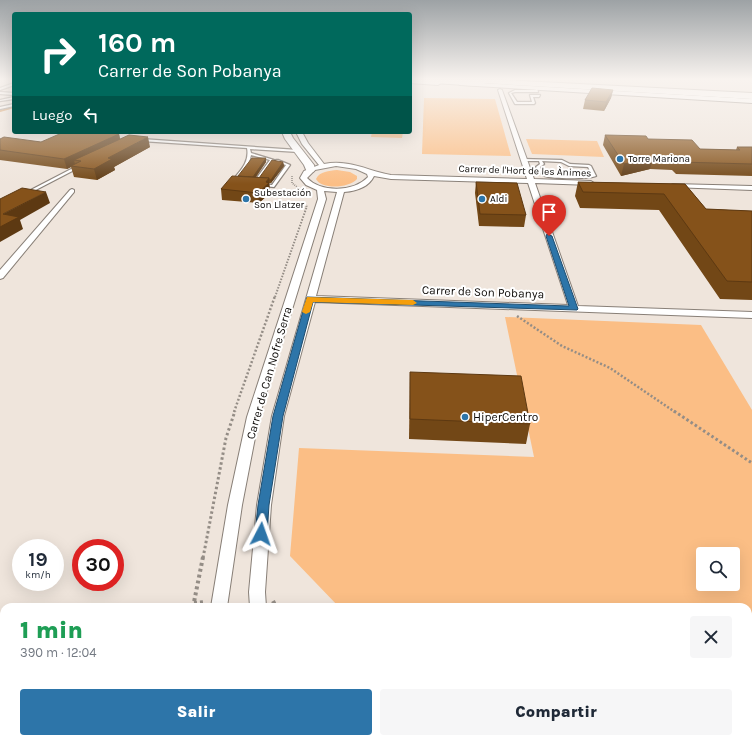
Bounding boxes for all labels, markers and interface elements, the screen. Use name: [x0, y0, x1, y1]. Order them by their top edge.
text: 160 m: [98, 26, 176, 59]
icon: right: [32, 28, 84, 80]
text: Carrer de Son Pobanya: [98, 60, 282, 82]
icon: left: [80, 104, 102, 126]
text: Luego: [32, 106, 72, 124]
place label: Torre Mariona: [628, 153, 690, 165]
marker: Torre Mariona: [615, 154, 625, 164]
street label: Carrer de l'Hort de les Ànimes: [458, 163, 592, 179]
place label: Subestación Son Llatzer: [254, 187, 311, 211]
place label: Aldi: [490, 193, 507, 205]
marker: Subestación Son Llatzer: [241, 194, 251, 204]
marker: Aldi: [477, 194, 487, 204]
pin: [532, 195, 566, 236]
icon: arrive: [538, 201, 560, 223]
street label: Carrer de Son Pobanya: [422, 283, 544, 301]
street label: Carrer de Can Nofre Serra: [243, 305, 295, 441]
place label: HiperCentro: [473, 410, 538, 424]
marker: HiperCentro: [460, 412, 470, 422]
position arrow: [240, 513, 282, 555]
speed limit sign: 30: [72, 539, 124, 591]
map controls: [696, 547, 740, 591]
button: search: [696, 547, 740, 591]
text: 19: [28, 548, 48, 571]
text: km/h: [25, 569, 51, 581]
text: 1 min: [20, 616, 83, 644]
button: close: [690, 616, 732, 658]
text: 390 m · 12:04: [20, 645, 96, 660]
button: Salir: [20, 689, 372, 735]
button: Compartir: [380, 689, 732, 735]

